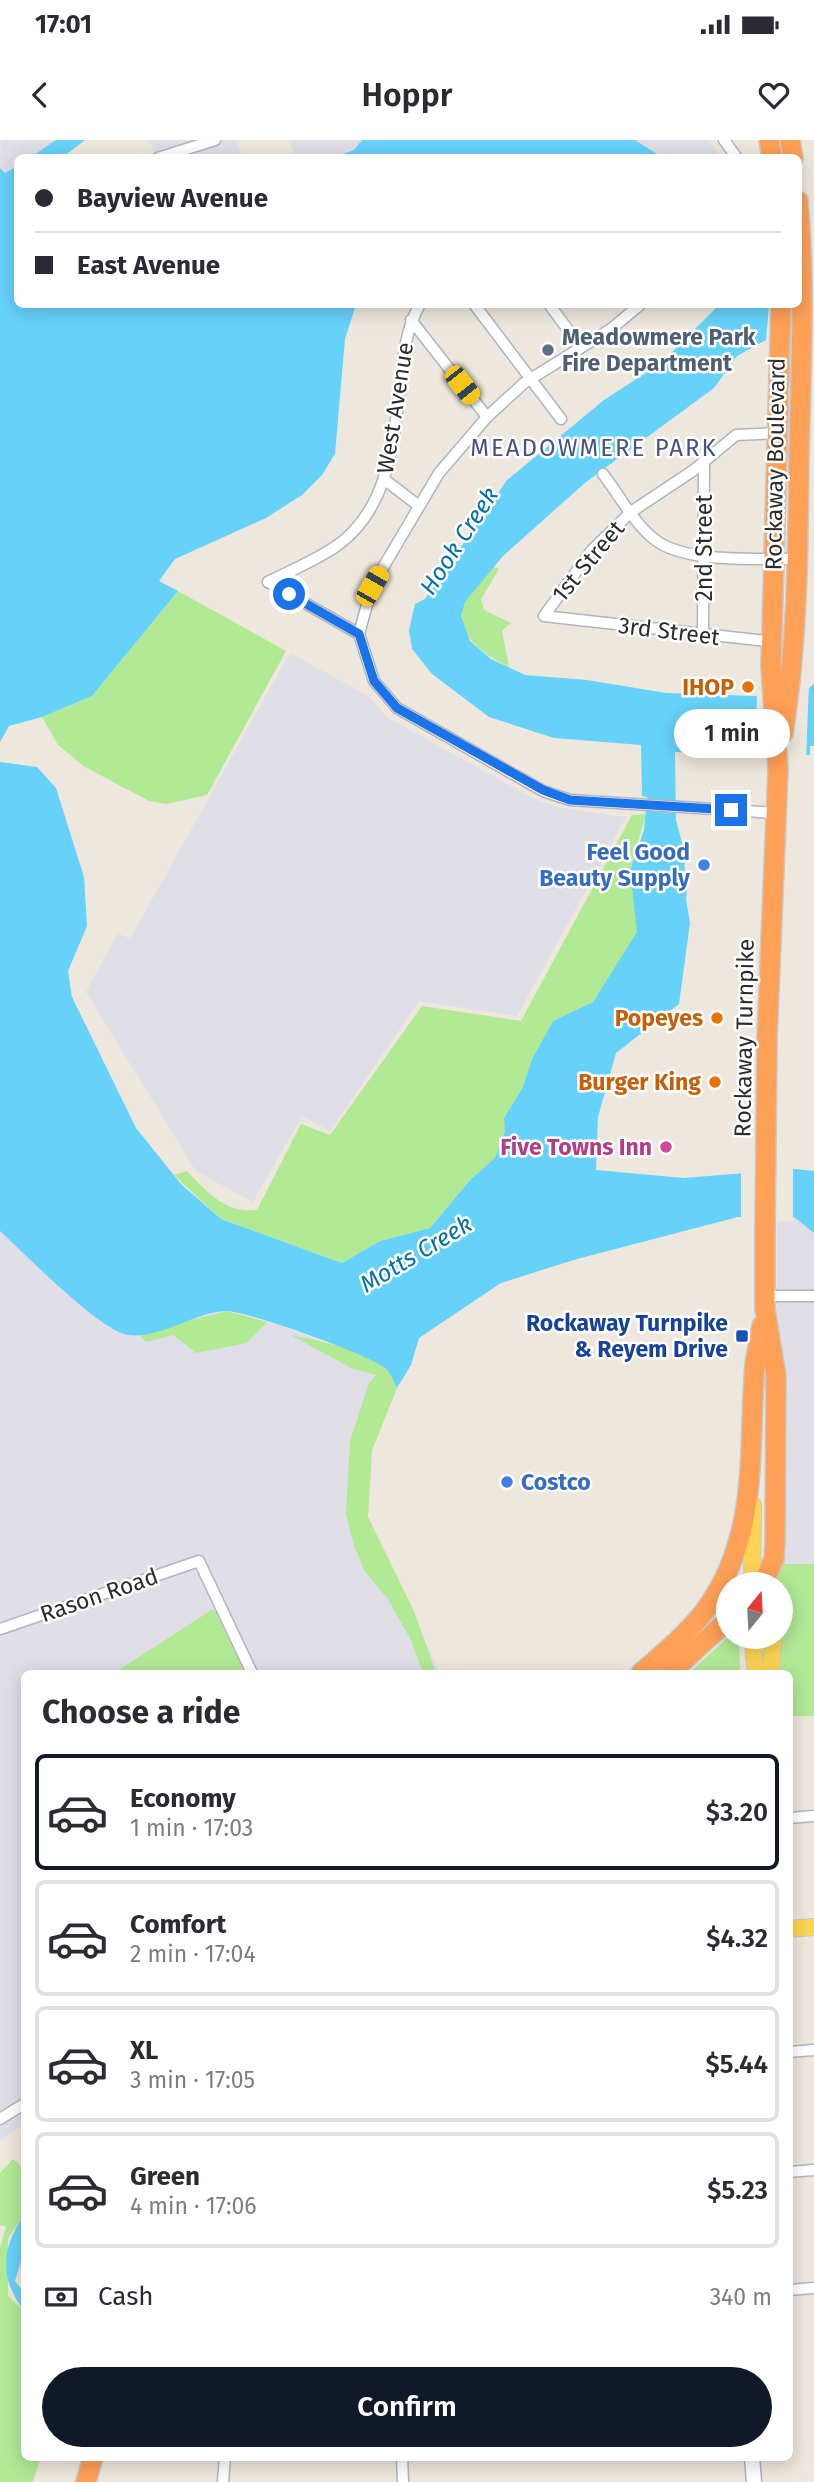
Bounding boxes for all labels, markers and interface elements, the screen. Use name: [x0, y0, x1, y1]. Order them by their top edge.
text: 17:01: [35, 9, 92, 40]
icon: back: [21, 76, 59, 114]
text: Hoppr: [362, 76, 452, 114]
icon: heart: [755, 76, 793, 114]
text: Bayview Avenue: [77, 183, 268, 214]
text: East Avenue: [77, 250, 220, 281]
place label: Meadowmere Park Fire Department: [562, 323, 756, 377]
street label: West Avenue: [371, 340, 419, 476]
marker: Meadowmere Park Fire Department: [540, 342, 556, 358]
street label: Rockaway Boulevard: [759, 357, 791, 571]
car: [441, 362, 484, 408]
district label: MEADOWMERE PARK: [470, 434, 718, 462]
water label: Hook Creek: [414, 482, 504, 600]
street label: 2nd Street: [690, 494, 718, 602]
street label: 1st Street: [546, 514, 631, 607]
car: [353, 563, 392, 609]
route start: [273, 578, 305, 610]
street label: 3rd Street: [617, 611, 722, 651]
place label: IHOP: [682, 673, 734, 701]
marker: IHOP: [740, 679, 756, 695]
callout: 1 min: [673, 708, 789, 758]
text: 1 min: [704, 719, 760, 747]
route end: [715, 794, 747, 826]
place label: Feel Good Beauty Supply: [539, 838, 691, 892]
marker: Feel Good Beauty Supply: [696, 857, 712, 873]
street label: Rockaway Turnpike: [728, 938, 760, 1138]
place label: Popeyes: [615, 1004, 703, 1032]
marker: Popeyes: [709, 1010, 725, 1026]
place label: Burger King: [578, 1068, 701, 1096]
marker: Burger King: [707, 1074, 723, 1090]
place label: Five Towns Inn: [500, 1133, 652, 1161]
marker: Five Towns Inn: [658, 1139, 674, 1155]
water label: Motts Creek: [355, 1210, 477, 1298]
place label: Rockaway Turnpike & Reyem Drive: [526, 1309, 728, 1363]
marker: Rockaway Turnpike & Reyem Drive: [734, 1328, 750, 1344]
place label: Costco: [521, 1468, 591, 1496]
marker: Costco: [499, 1474, 515, 1490]
street label: Rason Road: [36, 1562, 162, 1628]
north arrow: [716, 1572, 793, 1648]
map controls: [716, 1572, 793, 1649]
text: Choose a ride: [42, 1693, 240, 1731]
icon: car: [46, 1781, 109, 1844]
text: Economy: [130, 1783, 236, 1814]
text: $3.20: [706, 1797, 768, 1828]
text: 1 min · 17:03: [130, 1814, 253, 1842]
icon: car: [46, 1907, 109, 1970]
text: Comfort: [130, 1909, 226, 1940]
text: $4.32: [706, 1923, 768, 1954]
text: 2 min · 17:04: [130, 1940, 256, 1968]
icon: car: [46, 2033, 109, 2096]
text: XL: [130, 2035, 158, 2066]
text: $5.44: [706, 2049, 768, 2080]
text: 3 min · 17:05: [130, 2066, 255, 2094]
icon: car: [46, 2159, 109, 2222]
text: Green: [130, 2161, 200, 2192]
text: $5.23: [707, 2175, 768, 2206]
text: 4 min · 17:06: [130, 2192, 257, 2220]
icon: cash: [42, 2278, 80, 2316]
text: Cash: [98, 2281, 154, 2312]
text: 340 m: [710, 2283, 772, 2311]
button: Confirm: [42, 2367, 772, 2447]

